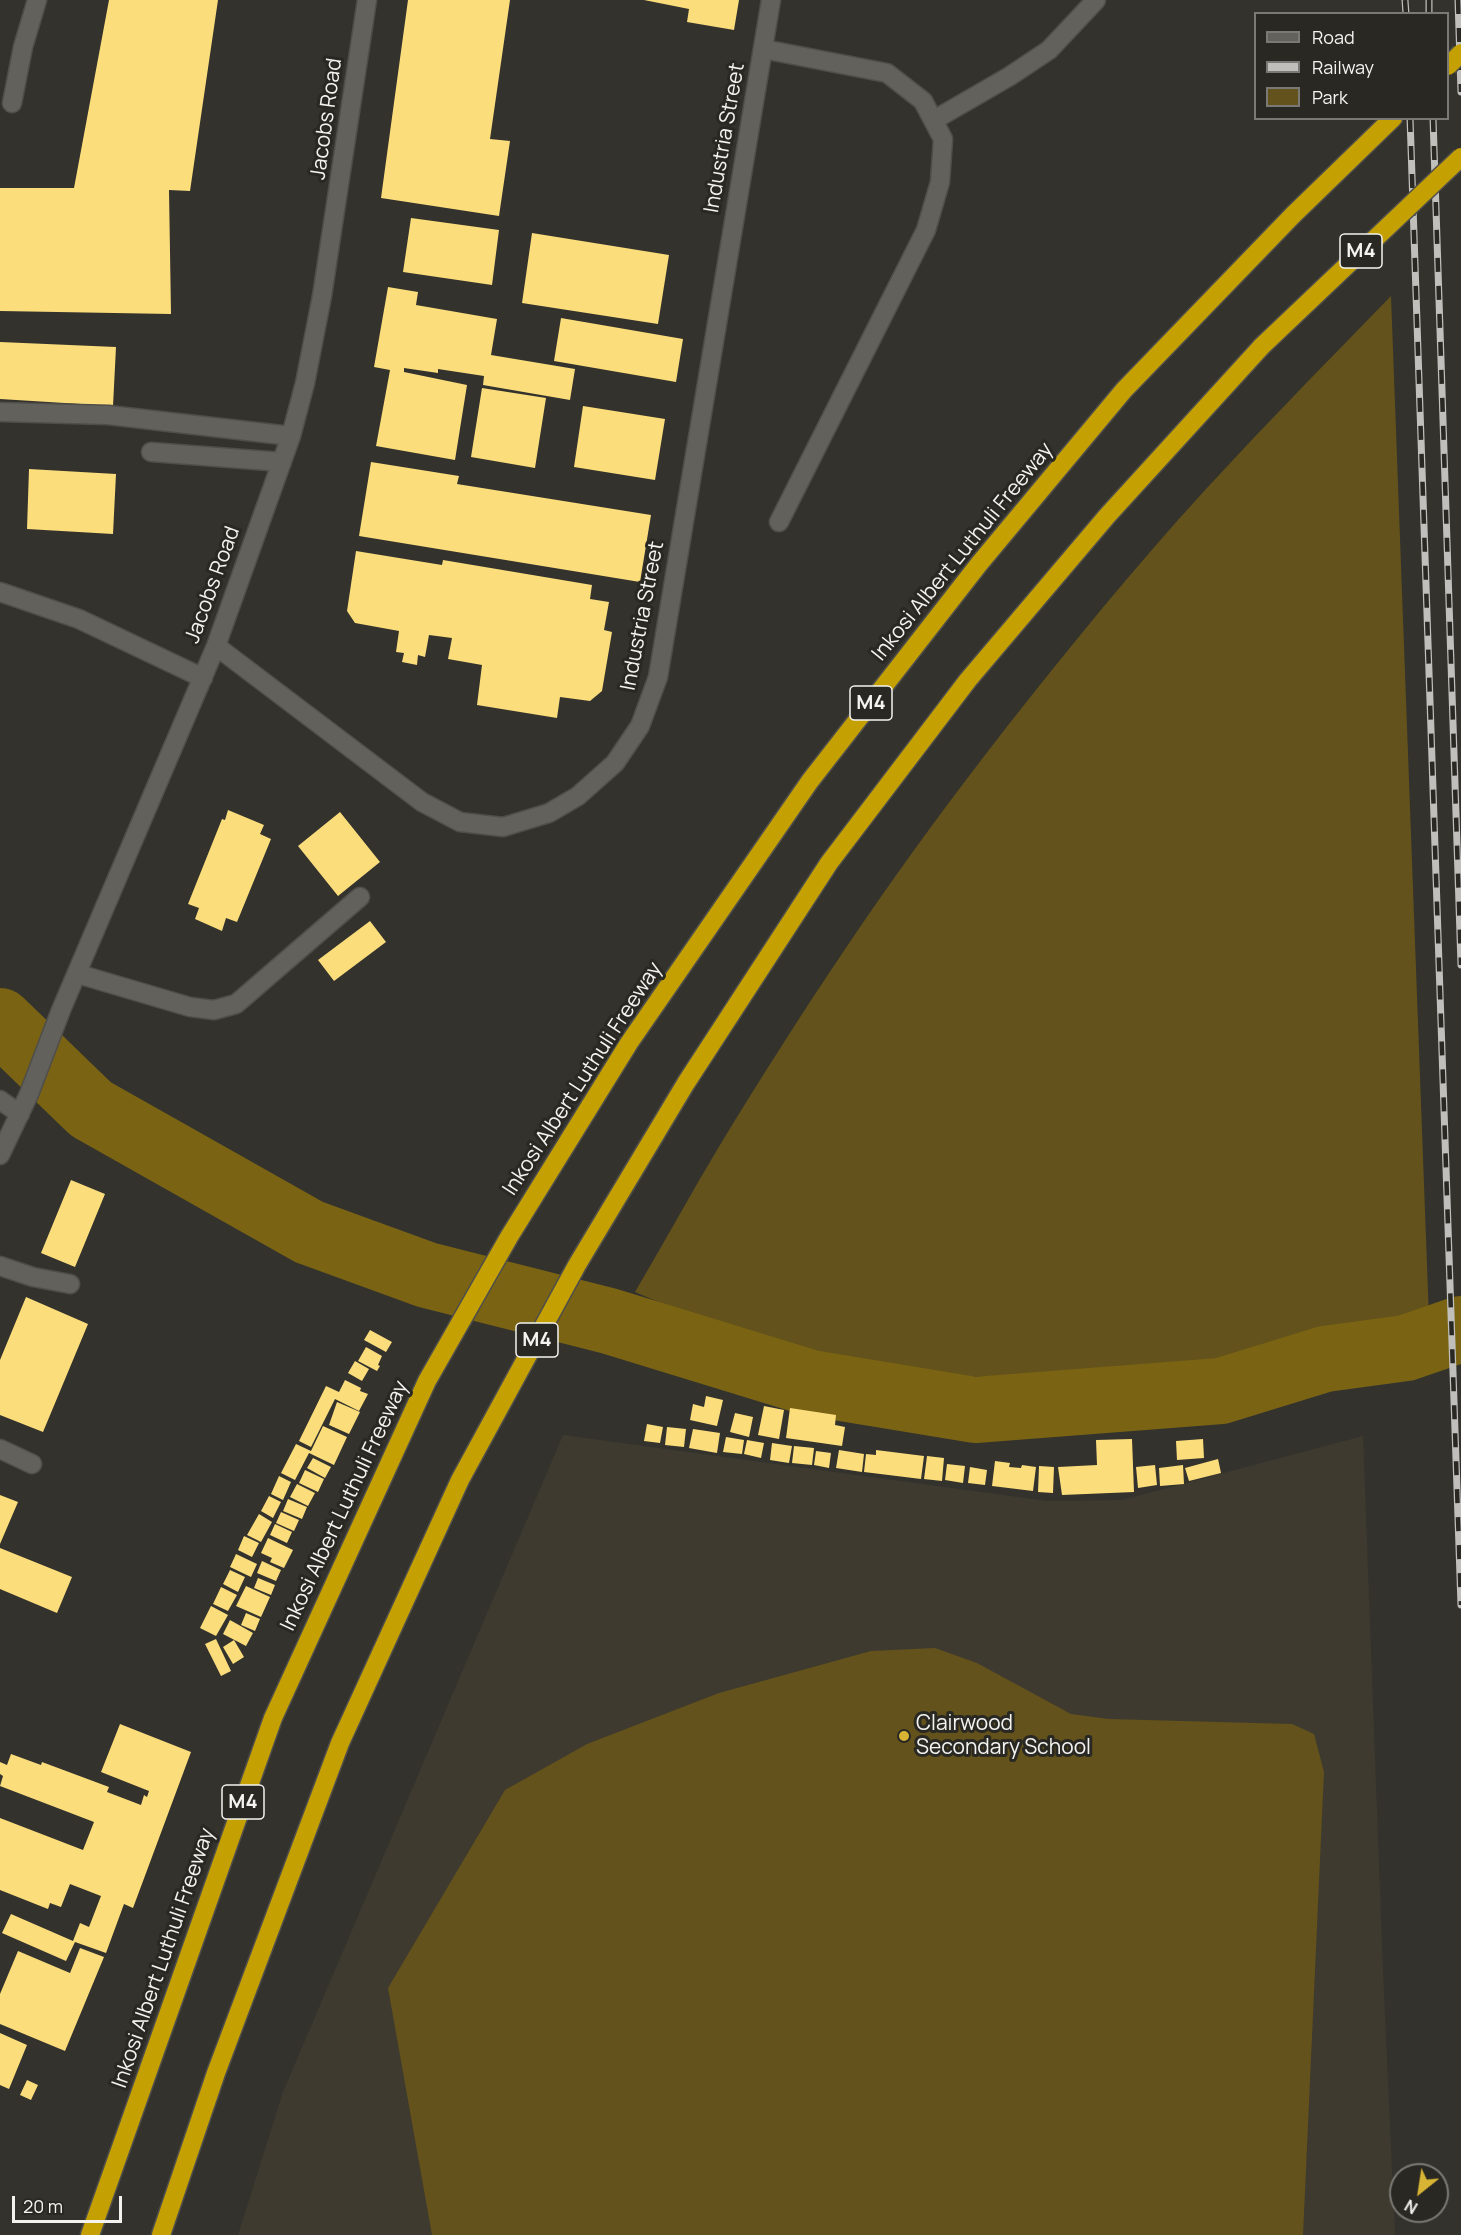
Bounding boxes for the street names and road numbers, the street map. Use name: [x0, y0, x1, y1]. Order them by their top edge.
street label: Jacobs Road: [306, 57, 348, 181]
street label: Industria Street: [699, 61, 751, 215]
road number: M4: [1340, 234, 1382, 268]
street label: Inkosi Albert Luthuli Freeway: [867, 438, 1059, 666]
street label: Jacobs Road: [180, 523, 246, 647]
street label: Industria Street: [616, 539, 670, 693]
road number: M4: [850, 686, 892, 720]
street label: Inkosi Albert Luthuli Freeway: [498, 958, 668, 1200]
road number: M4: [516, 1323, 558, 1357]
street label: Inkosi Albert Luthuli Freeway: [276, 1377, 414, 1635]
road number: M4: [222, 1785, 264, 1819]
street label: Inkosi Albert Luthuli Freeway: [108, 1825, 220, 2091]

